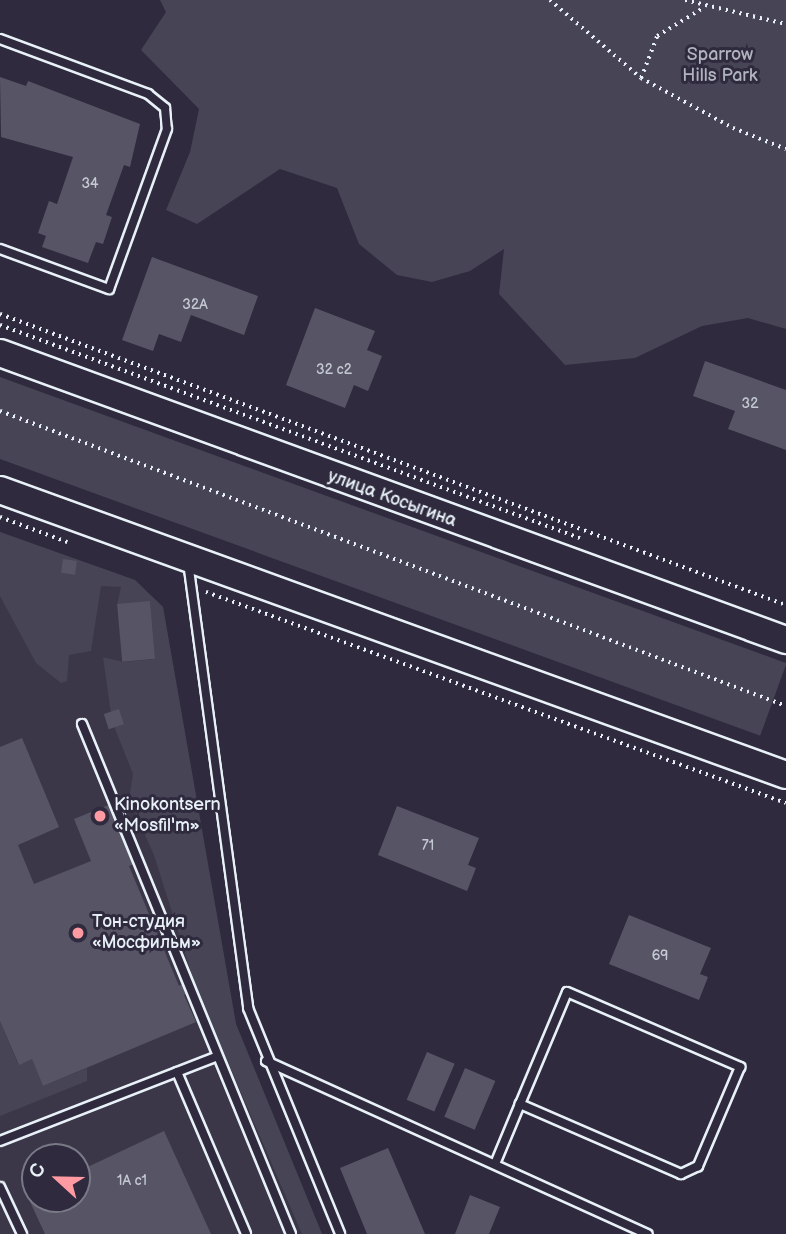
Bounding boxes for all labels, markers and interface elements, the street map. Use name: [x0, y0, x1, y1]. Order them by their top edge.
park label: Sparrow Hills Park: [682, 45, 758, 88]
house number: 34: [81, 176, 99, 192]
house number: 32А: [182, 297, 208, 313]
house number: 32 с2: [316, 362, 352, 378]
house number: 32: [742, 396, 758, 412]
street label: улица Косыгина: [325, 466, 459, 532]
place label: Kinokontsern «Mosfil'm»: [114, 795, 221, 838]
marker: Kinokontsern «Mosfil'm»: [92, 808, 108, 824]
house number: 71: [422, 838, 434, 854]
place label: Тон-студия «Мосфильм»: [92, 912, 201, 954]
marker: Тон-студия «Мосфильм»: [70, 925, 86, 941]
house number: 69: [652, 948, 668, 964]
north arrow: [21, 1143, 91, 1213]
text: С: [25, 1160, 51, 1181]
house number: 1А с1: [117, 1173, 147, 1189]

